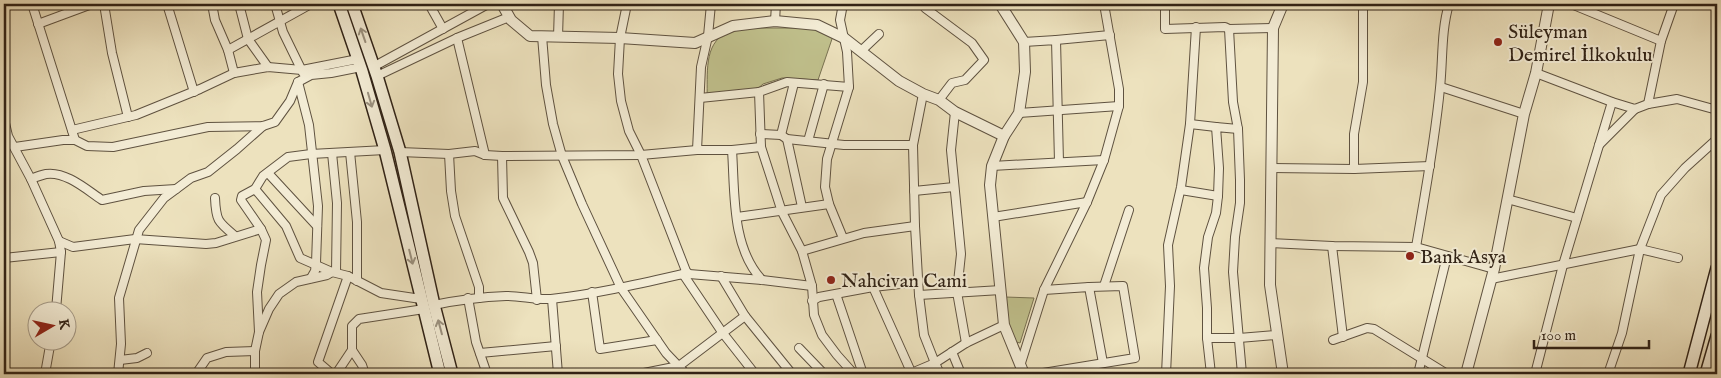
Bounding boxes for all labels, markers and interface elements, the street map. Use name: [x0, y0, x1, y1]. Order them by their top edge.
place label: Süleyman Demirel İlkokulu: [1508, 20, 1653, 68]
one-way arrow: [357, 27, 367, 43]
marker: Süleyman Demirel İlkokulu: [1492, 36, 1504, 48]
one-way arrow: [366, 92, 376, 108]
place label: Bank Asya: [1420, 245, 1507, 270]
one-way arrow: [407, 249, 416, 265]
marker: Bank Asya: [1404, 250, 1416, 262]
place label: Nahcivan Cami: [841, 269, 967, 294]
marker: Nahcivan Cami: [825, 274, 837, 286]
north arrow: [28, 300, 78, 350]
text: K: [54, 318, 74, 331]
scale bar: [1534, 318, 1648, 350]
one-way arrow: [435, 320, 444, 336]
text: 100 m: [1541, 326, 1577, 345]

